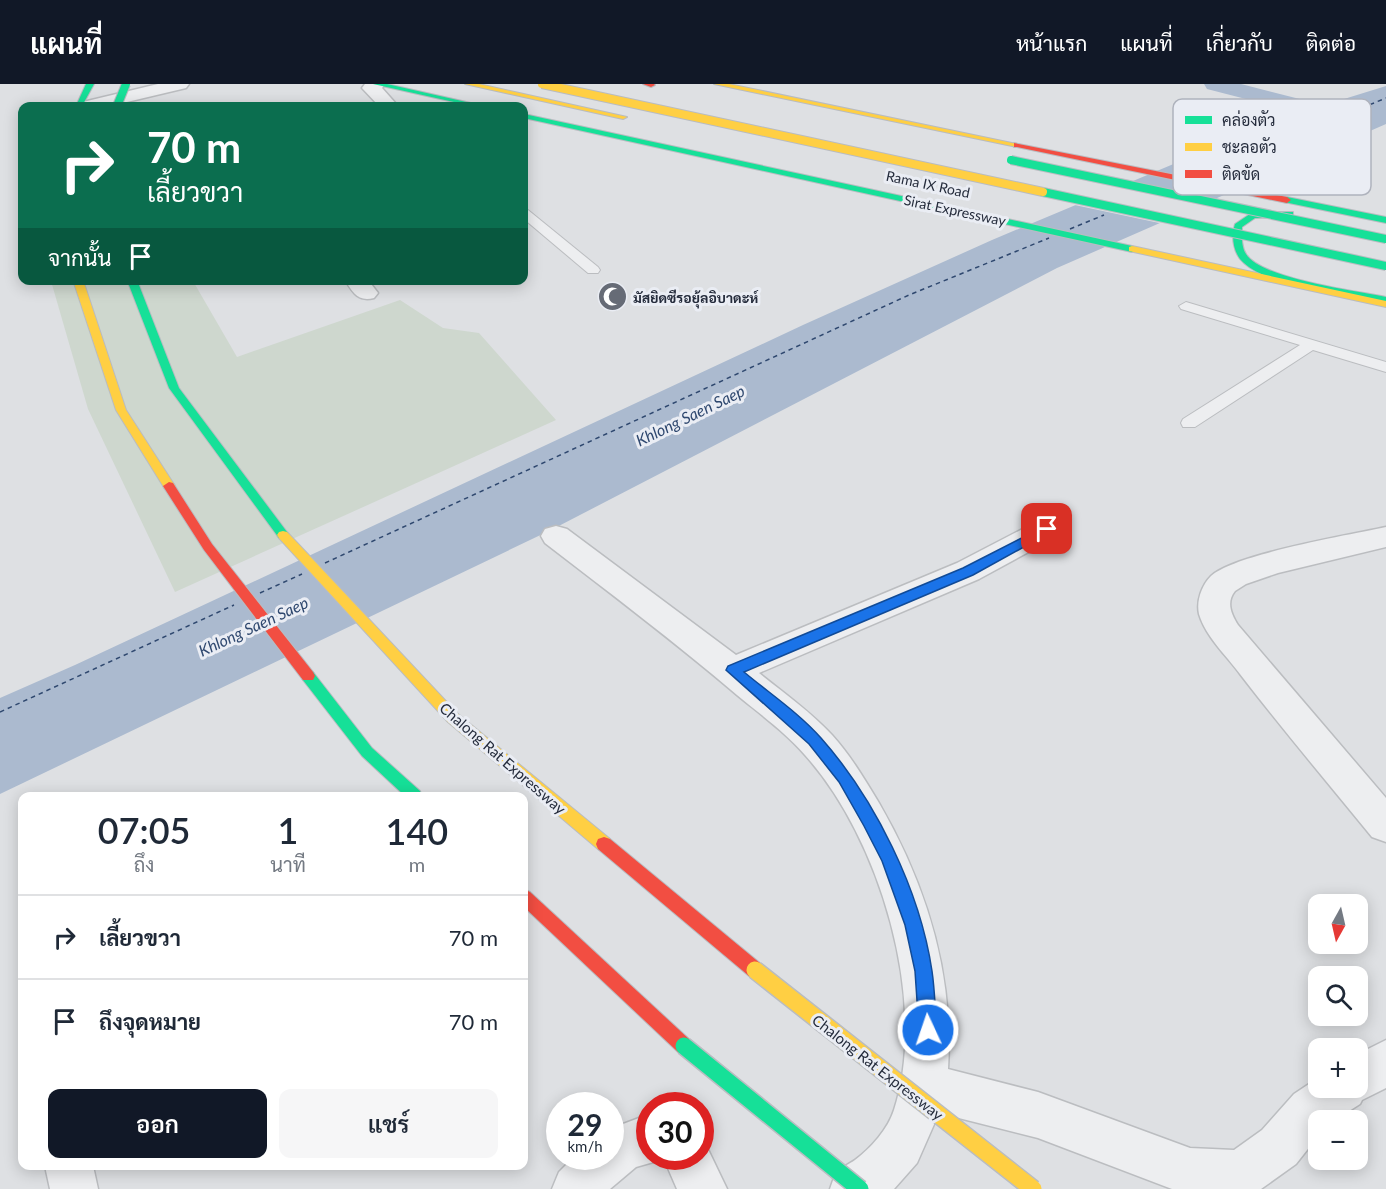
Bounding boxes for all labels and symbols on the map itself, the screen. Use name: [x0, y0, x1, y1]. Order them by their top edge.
legend: [1173, 99, 1371, 195]
text: คล่องตัว: [1222, 110, 1276, 129]
text: ชะลอตัว: [1222, 137, 1277, 156]
text: ติดขัด: [1222, 164, 1260, 183]
street label: Rama IX Road: [885, 167, 971, 201]
street label: Sirat Expressway: [903, 191, 1008, 229]
mosque icon: มัสยิดซีรอยุ้ลอิบาดะห์: [596, 281, 628, 313]
place label: มัสยิดซีรอยุ้ลอิบาดะห์: [633, 289, 759, 309]
water label: Khlong Saen Saep: [632, 380, 748, 450]
pin: [1021, 503, 1072, 554]
water label: Khlong Saen Saep: [195, 592, 311, 660]
street label: Chalong Rat Expressway: [436, 698, 570, 818]
north arrow: [1308, 894, 1368, 954]
position arrow: [896, 998, 960, 1062]
street label: Chalong Rat Expressway: [809, 1010, 947, 1124]
speed limit sign: 30: [636, 1092, 714, 1170]

